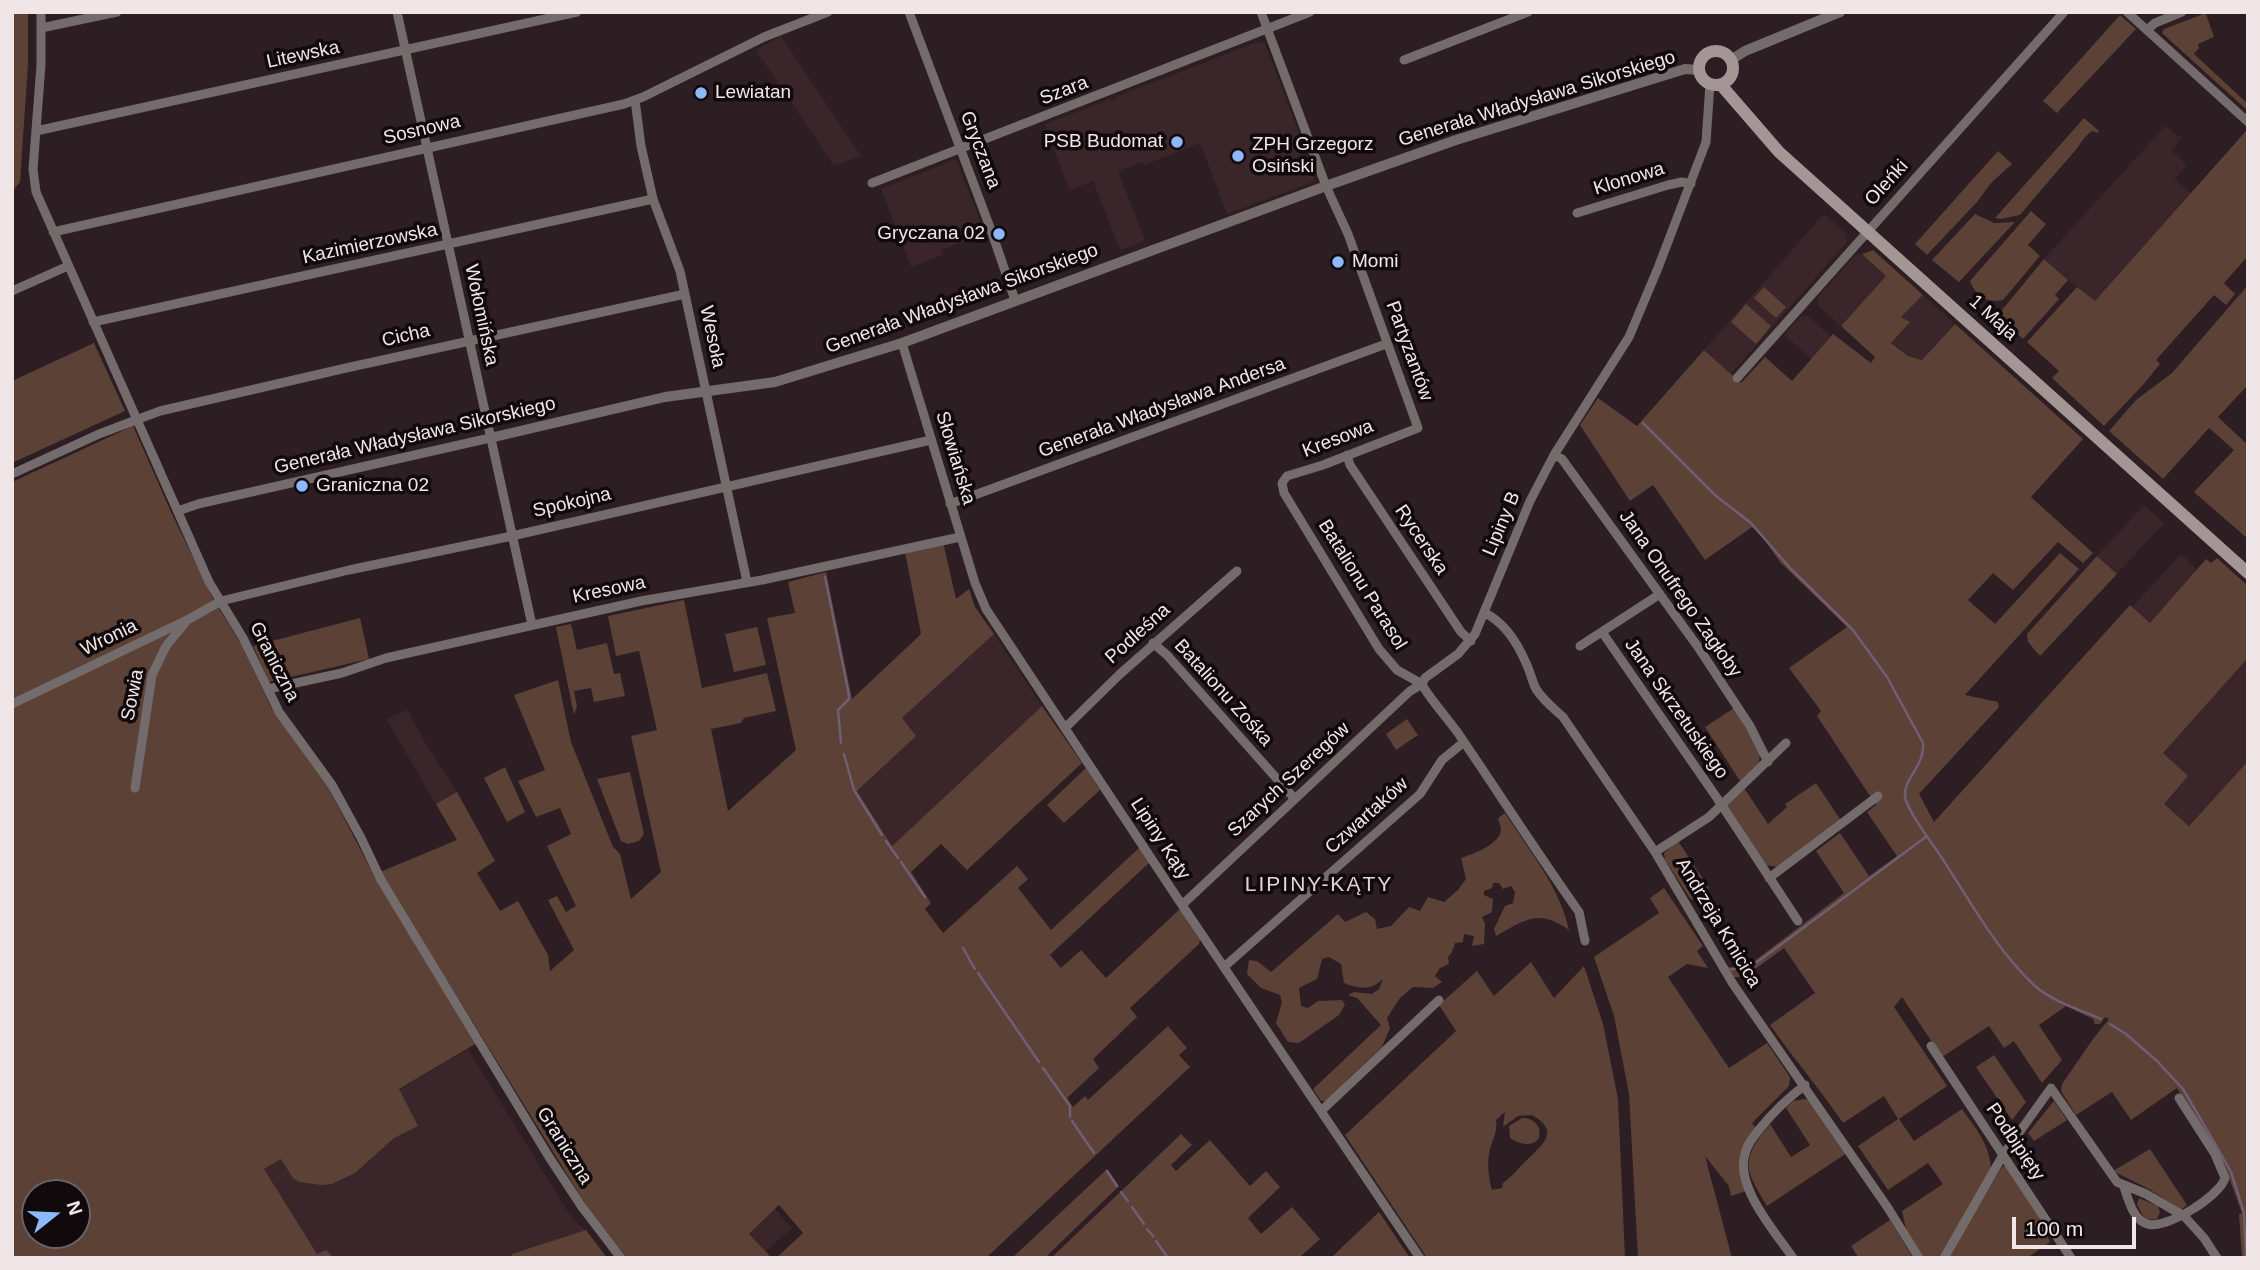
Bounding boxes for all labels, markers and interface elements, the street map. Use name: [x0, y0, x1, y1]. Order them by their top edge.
street label: Litewska: [264, 36, 342, 74]
street label: Generała Władysława Sikorskiego: [1396, 46, 1678, 152]
street label: Szara: [1037, 71, 1091, 111]
place label: Lewiatan: [715, 82, 791, 104]
marker: Lewiatan: [693, 85, 709, 101]
street label: Gryczana: [955, 108, 1005, 192]
street label: Sosnowa: [381, 110, 463, 150]
place label: PSB Budomat: [1044, 131, 1163, 153]
marker: PSB Budomat: [1169, 134, 1185, 150]
place label: ZPH Grzegorz Osiński: [1252, 134, 1373, 178]
marker: ZPH Grzegorz Osiński: [1230, 148, 1246, 164]
street label: Oleńki: [1861, 155, 1913, 211]
street label: Klonowa: [1591, 157, 1667, 201]
street label: Kazimierzowska: [301, 219, 439, 269]
place label: Gryczana 02: [877, 223, 985, 245]
marker: Gryczana 02: [991, 226, 1007, 242]
street label: Generała Władysława Sikorskiego: [823, 239, 1101, 359]
place label: Momi: [1352, 251, 1398, 273]
marker: Momi: [1330, 254, 1346, 270]
street label: Wołomińska: [459, 262, 503, 368]
street label: 1 Maja: [1964, 290, 2022, 346]
street label: Partyzantów: [1380, 298, 1438, 404]
street label: Wesoła: [694, 304, 730, 370]
street label: Cicha: [380, 319, 432, 353]
street label: Generała Władysława Andersa: [1036, 353, 1288, 463]
street label: Generała Władysława Sikorskiego: [272, 392, 558, 480]
street label: Słowiańska: [930, 409, 980, 507]
street label: Kresowa: [1299, 415, 1377, 463]
place label: Graniczna 02: [316, 475, 429, 497]
marker: Graniczna 02: [294, 478, 310, 494]
street label: Spokojna: [531, 483, 613, 523]
street label: Lipiny B: [1478, 488, 1526, 560]
street label: Rycerska: [1389, 501, 1453, 579]
street label: Jana Onufrego Zagłoby: [1614, 506, 1746, 682]
street label: Batalionu Parasol: [1313, 516, 1411, 654]
street label: Kresowa: [570, 571, 648, 609]
street label: Podleśna: [1101, 599, 1175, 669]
street label: Wronia: [77, 615, 141, 661]
street label: Graniczna: [244, 618, 304, 706]
street label: Batalionu Zośka: [1169, 635, 1277, 751]
street label: Jana Skrzetuskiego: [1619, 635, 1733, 783]
street label: Sowia: [117, 667, 149, 723]
street label: Szarych Szeregów: [1223, 718, 1355, 842]
street label: Czwartaków: [1321, 773, 1413, 859]
street label: Lipiny Kąty: [1125, 794, 1195, 884]
street label: Andrzeja Kmicica: [1670, 854, 1766, 992]
district label: LIPINY-KĄTY: [1246, 872, 1392, 898]
street label: Podbipięty: [1981, 1099, 2049, 1185]
street label: Graniczna: [531, 1103, 597, 1189]
north arrow: [21, 1179, 91, 1249]
text: N: [62, 1198, 87, 1218]
scale bar: [2015, 1204, 2139, 1248]
text: 100 m: [2025, 1217, 2083, 1240]

